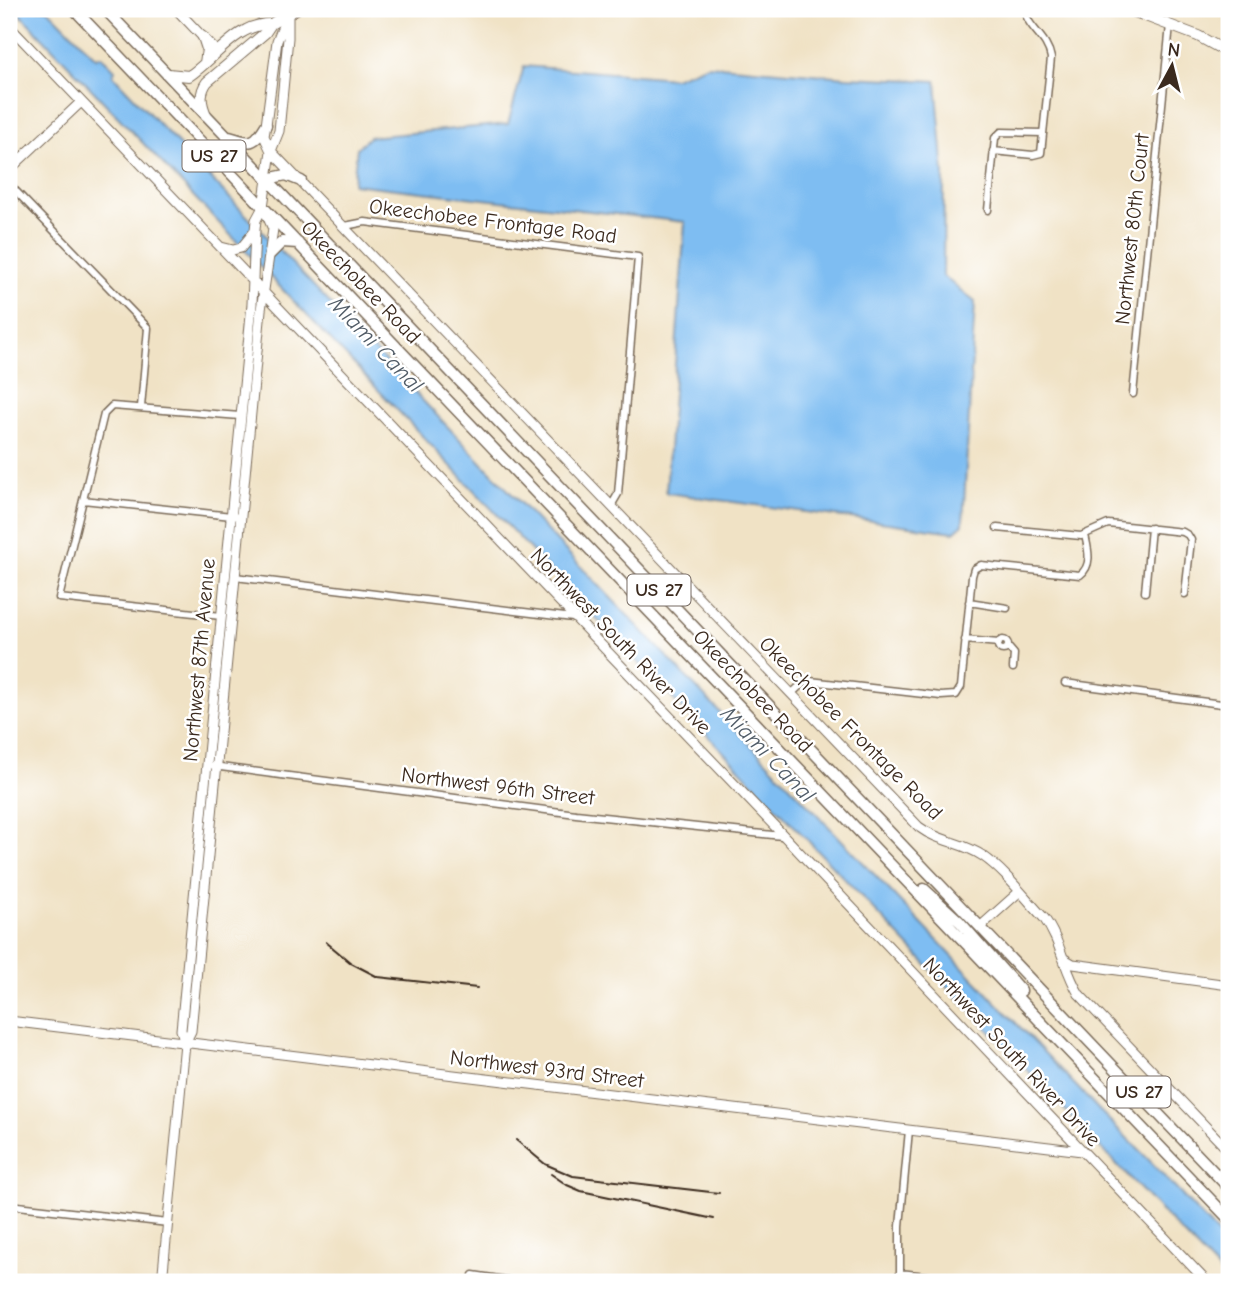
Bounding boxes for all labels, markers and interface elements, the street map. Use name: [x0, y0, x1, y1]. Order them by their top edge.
north arrow: [1136, 32, 1206, 102]
text: N: [1166, 38, 1181, 62]
street label: Northwest 80th Court: [1110, 131, 1154, 326]
road number: US 27: [182, 140, 246, 172]
street label: Okeechobee Frontage Road: [368, 194, 618, 248]
street label: Okeechobee Road: [296, 216, 426, 348]
water label: Miami Canal: [323, 289, 429, 399]
street label: Northwest South River Drive: [526, 543, 716, 739]
street label: Northwest 87th Avenue: [178, 557, 220, 763]
road number: US 27: [628, 575, 690, 606]
street label: Okeechobee Road: [688, 625, 818, 757]
street label: Okeechobee Frontage Road: [754, 631, 948, 825]
water label: Miami Canal: [715, 699, 821, 809]
street label: Northwest 96th Street: [400, 762, 597, 810]
street label: Northwest South River Drive: [918, 953, 1106, 1151]
street label: Northwest 93rd Street: [449, 1045, 646, 1093]
road number: US 27: [1108, 1076, 1170, 1108]

